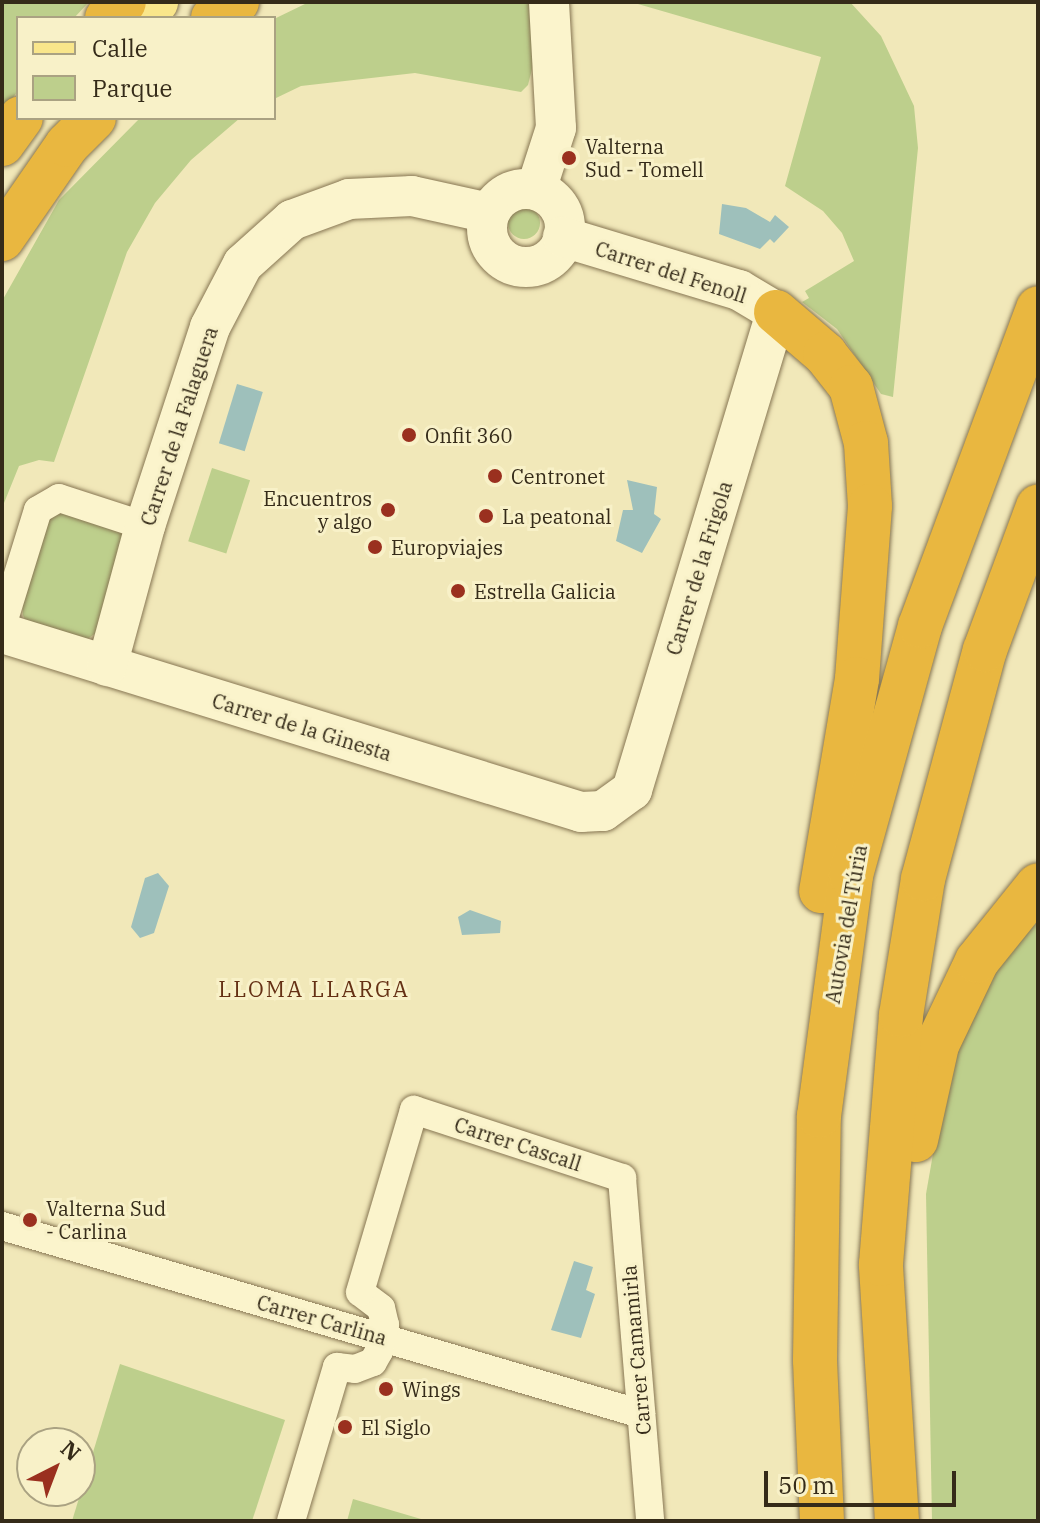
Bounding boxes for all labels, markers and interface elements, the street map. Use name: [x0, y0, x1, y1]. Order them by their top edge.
legend: [16, 16, 276, 120]
text: Calle: [92, 32, 148, 64]
text: Parque: [92, 72, 172, 104]
place label: Valterna Sud - Tomell: [585, 134, 704, 181]
marker: Valterna Sud - Tomell: [560, 149, 578, 167]
street label: Carrer del Fenoll: [592, 236, 750, 308]
street label: Carrer de la Falaguera: [135, 323, 223, 529]
place label: Onfit 360: [425, 423, 512, 447]
marker: Onfit 360: [400, 426, 418, 444]
place label: Centronet: [511, 464, 605, 488]
marker: Centronet: [486, 467, 504, 485]
street label: Carrer de la Frigola: [661, 478, 737, 658]
place label: Encuentros y algo: [263, 486, 372, 533]
marker: Encuentros y algo: [379, 501, 397, 519]
place label: La peatonal: [502, 504, 612, 528]
marker: La peatonal: [477, 507, 495, 525]
place label: Europviajes: [391, 535, 503, 559]
marker: Europviajes: [366, 538, 384, 556]
place label: Estrella Galicia: [474, 579, 616, 603]
marker: Estrella Galicia: [449, 582, 467, 600]
street label: Carrer de la Ginesta: [209, 688, 395, 766]
street label: Autovia del Túria: [820, 843, 872, 1005]
district label: LLOMA LLARGA: [218, 976, 410, 1002]
street label: Carrer Cascall: [451, 1112, 585, 1176]
place label: Valterna Sud - Carlina: [46, 1196, 166, 1243]
marker: Valterna Sud - Carlina: [21, 1211, 39, 1229]
street label: Carrer Camamirla: [617, 1264, 655, 1436]
street label: Carrer Carlina: [254, 1290, 390, 1350]
place label: Wings: [402, 1377, 461, 1401]
marker: Wings: [377, 1380, 395, 1398]
place label: El Siglo: [361, 1415, 431, 1439]
marker: El Siglo: [336, 1418, 354, 1436]
north arrow: [16, 1427, 96, 1507]
text: N: [55, 1434, 87, 1467]
scale bar: [768, 1455, 960, 1505]
text: 50 m: [778, 1469, 835, 1501]

